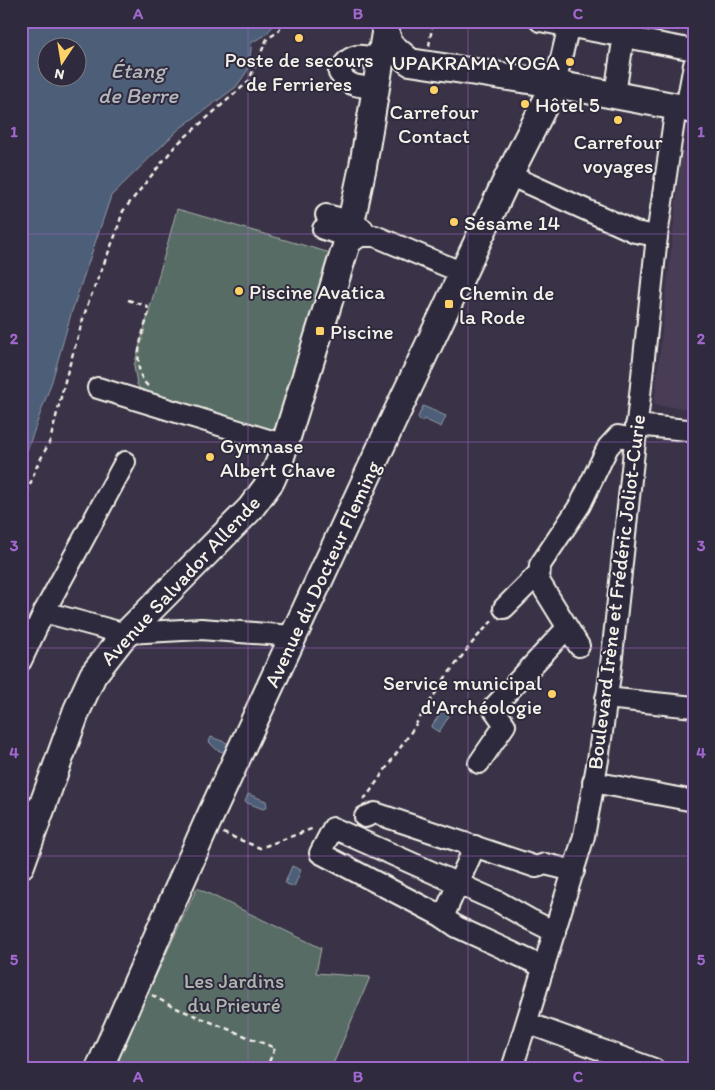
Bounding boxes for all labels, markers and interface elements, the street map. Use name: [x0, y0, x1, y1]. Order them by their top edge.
text: A: [132, 4, 144, 23]
text: B: [353, 4, 364, 23]
text: C: [573, 4, 584, 23]
marker: Poste de secours de Ferrieres: [293, 32, 305, 44]
north arrow: [38, 38, 88, 88]
place label: Poste de secours de Ferrieres: [224, 47, 374, 96]
place label: UPAKRAMA YOGA: [391, 50, 561, 75]
marker: UPAKRAMA YOGA: [564, 56, 576, 68]
water label: Étang de Berre: [98, 57, 179, 109]
text: N: [53, 65, 66, 84]
marker: Carrefour Contact: [428, 84, 440, 96]
place label: Hôtel 5: [535, 92, 600, 117]
marker: Hôtel 5: [519, 98, 531, 110]
place label: Carrefour Contact: [389, 99, 479, 148]
marker: Carrefour voyages: [612, 114, 624, 126]
text: 1: [10, 122, 18, 141]
text: 1: [697, 122, 705, 141]
place label: Carrefour voyages: [573, 129, 663, 178]
place label: Sésame 14: [464, 210, 560, 235]
marker: Sésame 14: [448, 216, 460, 228]
place label: Piscine Avatica: [249, 279, 385, 304]
place label: Chemin de la Rode: [459, 280, 554, 329]
marker: Piscine Avatica: [233, 285, 245, 297]
marker: Chemin de la Rode: [443, 298, 455, 310]
place label: Piscine: [330, 319, 394, 344]
marker: Piscine: [314, 325, 326, 337]
text: 2: [10, 329, 19, 348]
text: 2: [697, 329, 706, 348]
street label: Boulevard Irène et Frédéric Joliot-Curie: [582, 413, 650, 771]
place label: Gymnase Albert Chave: [220, 433, 336, 482]
marker: Gymnase Albert Chave: [204, 451, 216, 463]
street label: Avenue du Docteur Fleming: [259, 457, 386, 691]
street label: Avenue Salvador Allende: [95, 490, 265, 670]
text: 3: [10, 536, 19, 555]
text: 3: [697, 536, 706, 555]
place label: Service municipal d'Archéologie: [383, 670, 542, 719]
marker: Service municipal d'Archéologie: [546, 688, 558, 700]
text: 4: [9, 743, 19, 762]
text: 4: [696, 743, 706, 762]
text: 5: [10, 950, 19, 969]
text: 5: [697, 950, 706, 969]
park label: Les Jardins du Prieuré: [184, 968, 284, 1017]
text: A: [132, 1067, 144, 1086]
text: B: [353, 1067, 364, 1086]
text: C: [573, 1067, 584, 1086]

